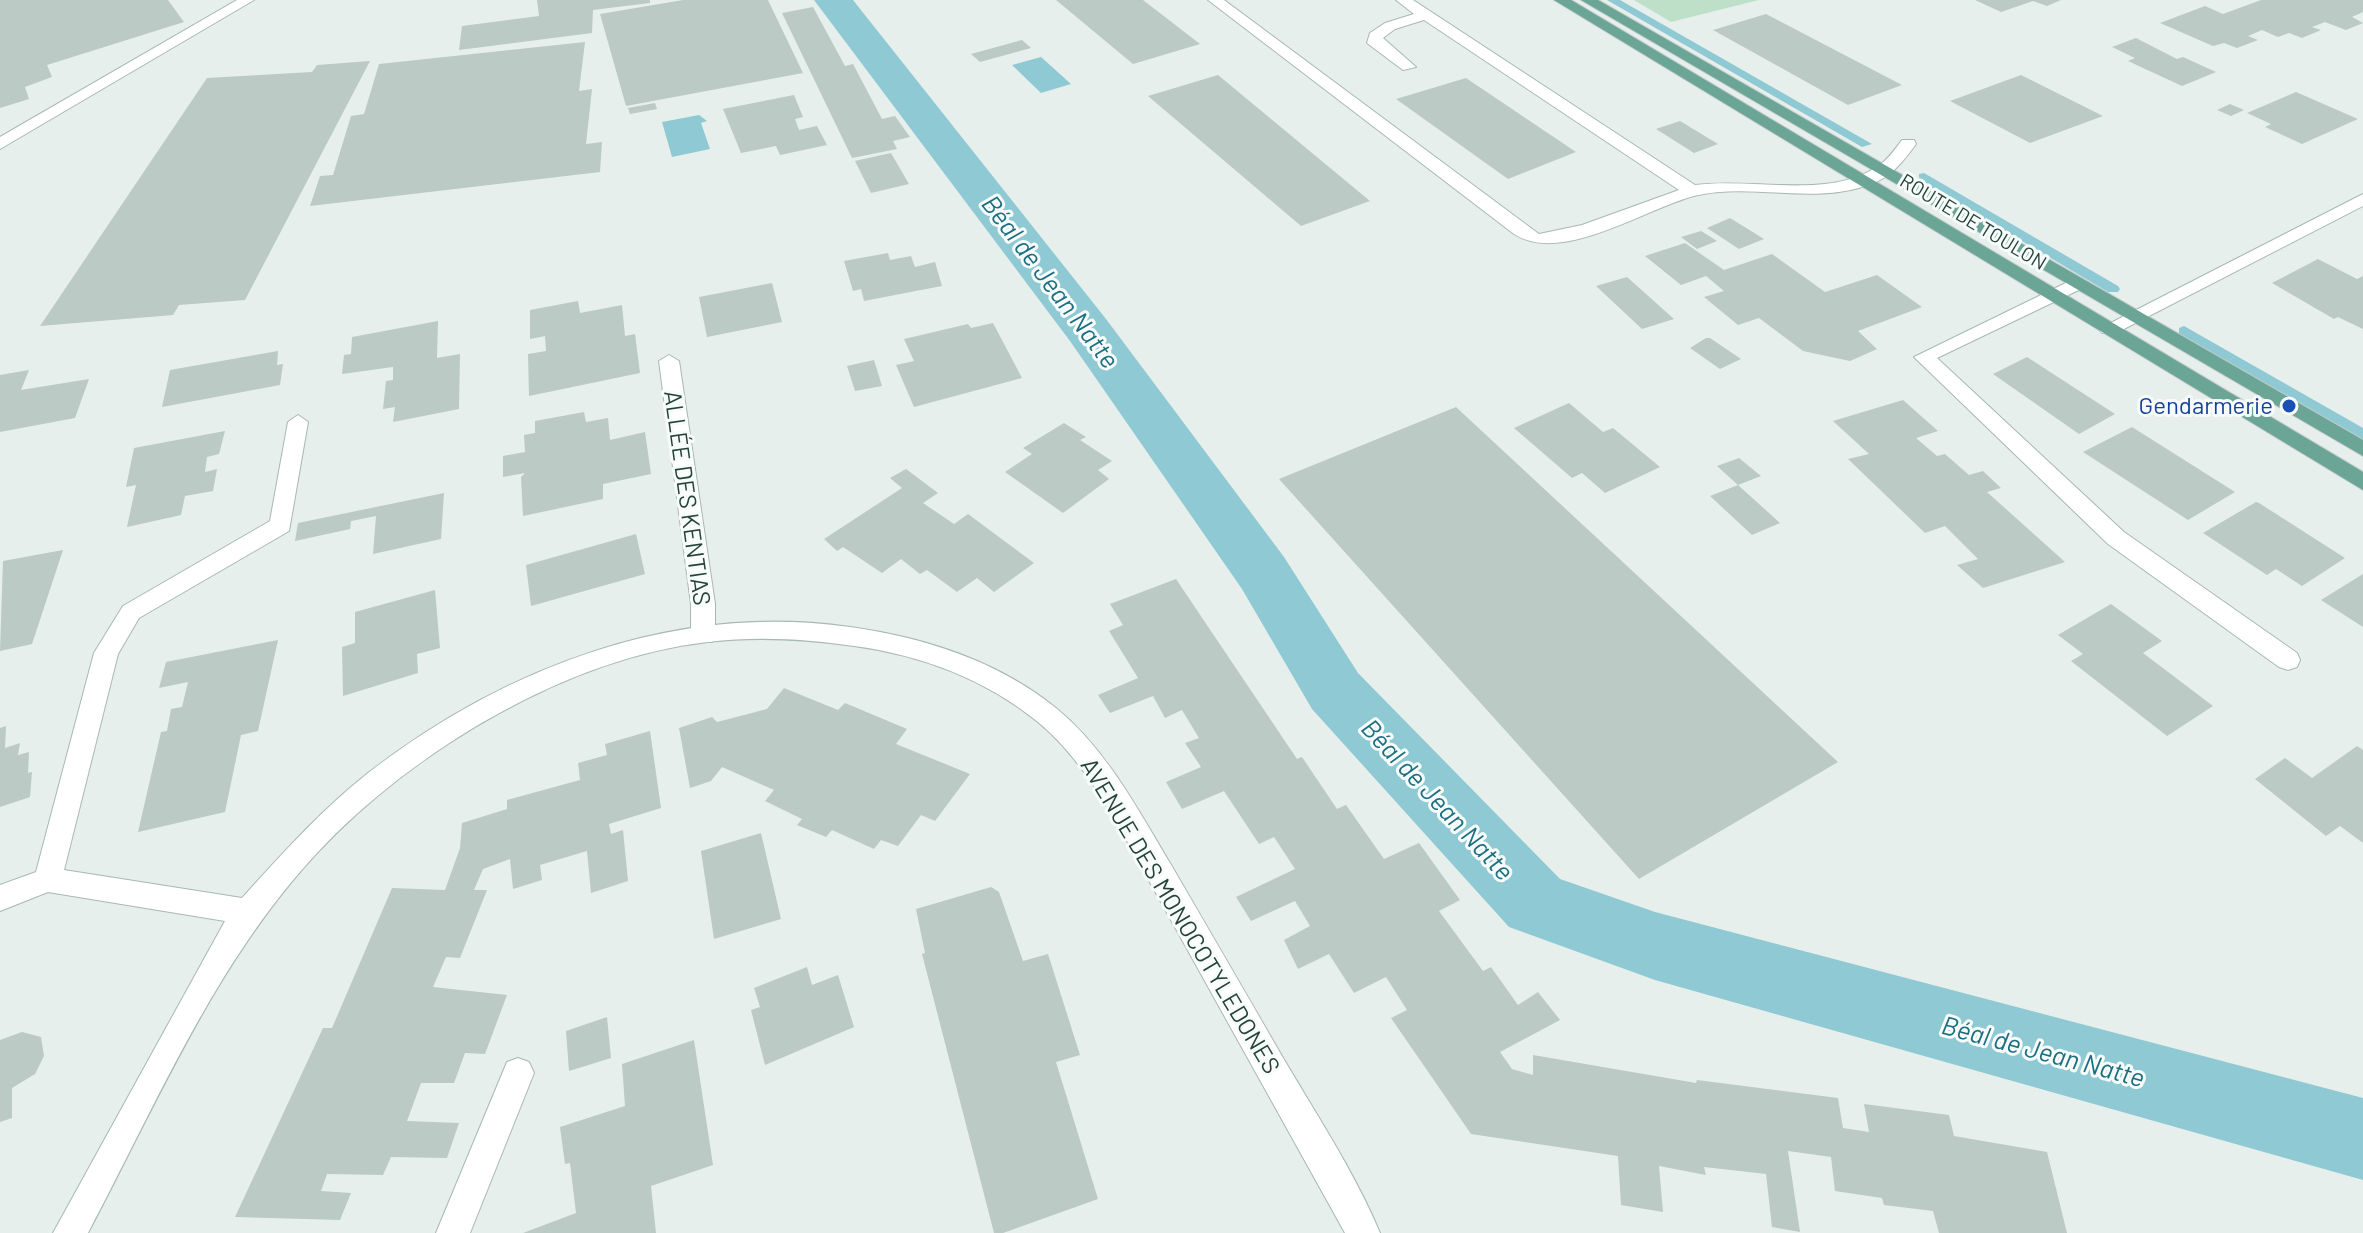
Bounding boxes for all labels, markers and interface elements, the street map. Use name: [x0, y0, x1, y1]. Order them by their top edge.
street label: ROUTE DE TOULON: [1895, 169, 2051, 275]
water label: Béal de Jean Natte: [975, 189, 1125, 375]
street label: ALLÉE DES KENTIAS: [658, 389, 716, 607]
place label: Gendarmerie: [2139, 392, 2273, 420]
marker: Gendarmerie: [2280, 397, 2298, 415]
water label: Béal de Jean Natte: [1354, 713, 1520, 887]
street label: AVENUE DES MONOCOTYLEDONES: [1074, 753, 1286, 1079]
water label: Béal de Jean Natte: [1938, 1010, 2148, 1094]

